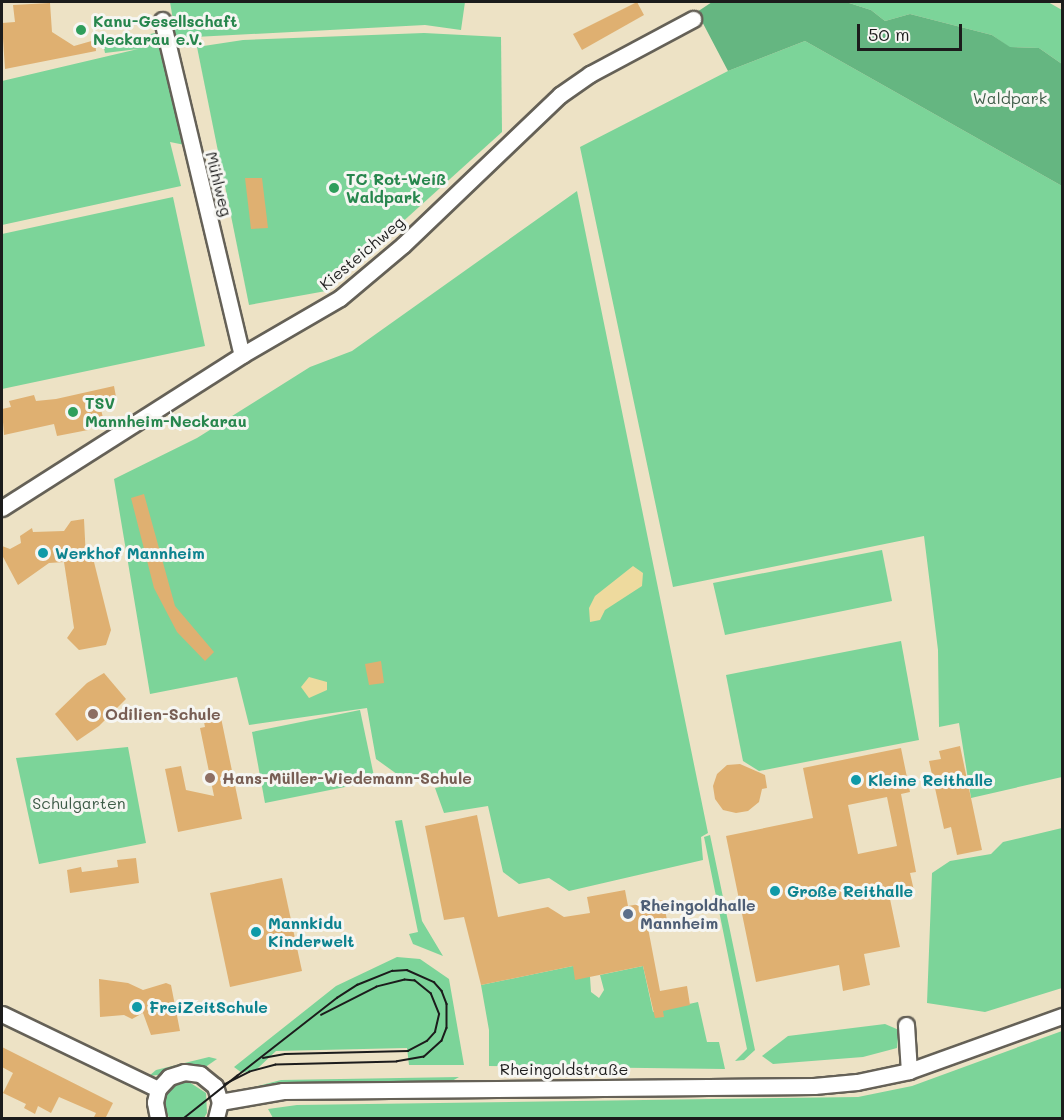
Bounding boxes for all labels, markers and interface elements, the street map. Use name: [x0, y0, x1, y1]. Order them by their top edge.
place label: Kanu-Gesellschaft Neckarau e.V.: [93, 11, 237, 49]
scale bar: [860, 12, 965, 50]
text: 50 m: [868, 22, 910, 46]
marker: Kanu-Gesellschaft Neckarau e.V.: [74, 23, 88, 37]
park label: Waldpark: [973, 88, 1047, 108]
street label: Mühlweg: [202, 150, 236, 218]
place label: TC Rot-Weiß Waldpark: [346, 169, 446, 207]
marker: TC Rot-Weiß Waldpark: [327, 181, 341, 195]
street label: Kiesteichweg: [316, 212, 408, 294]
place label: TSV Mannheim-Neckarau: [85, 393, 247, 431]
marker: TSV Mannheim-Neckarau: [66, 405, 80, 419]
place label: Werkhof Mannheim: [55, 543, 205, 563]
marker: Werkhof Mannheim: [36, 546, 50, 560]
place label: Odilien-Schule: [105, 704, 221, 724]
marker: Odilien-Schule: [86, 707, 100, 721]
place label: Hans-Müller-Wiedemann-Schule: [222, 768, 472, 788]
place label: Kleine Reithalle: [868, 770, 993, 790]
marker: Hans-Müller-Wiedemann-Schule: [203, 771, 217, 785]
marker: Kleine Reithalle: [849, 773, 863, 787]
park label: Schulgarten: [32, 793, 126, 813]
place label: Große Reithalle: [787, 881, 913, 901]
marker: Große Reithalle: [768, 884, 782, 898]
place label: Rheingoldhalle Mannheim: [640, 895, 755, 933]
marker: Rheingoldhalle Mannheim: [621, 907, 635, 921]
place label: Mannkidu Kinderwelt: [268, 913, 354, 951]
marker: Mannkidu Kinderwelt: [249, 925, 263, 939]
place label: FreiZeitSchule: [149, 997, 268, 1017]
marker: FreiZeitSchule: [130, 1000, 144, 1014]
street label: Rheingoldstraße: [500, 1059, 628, 1079]

